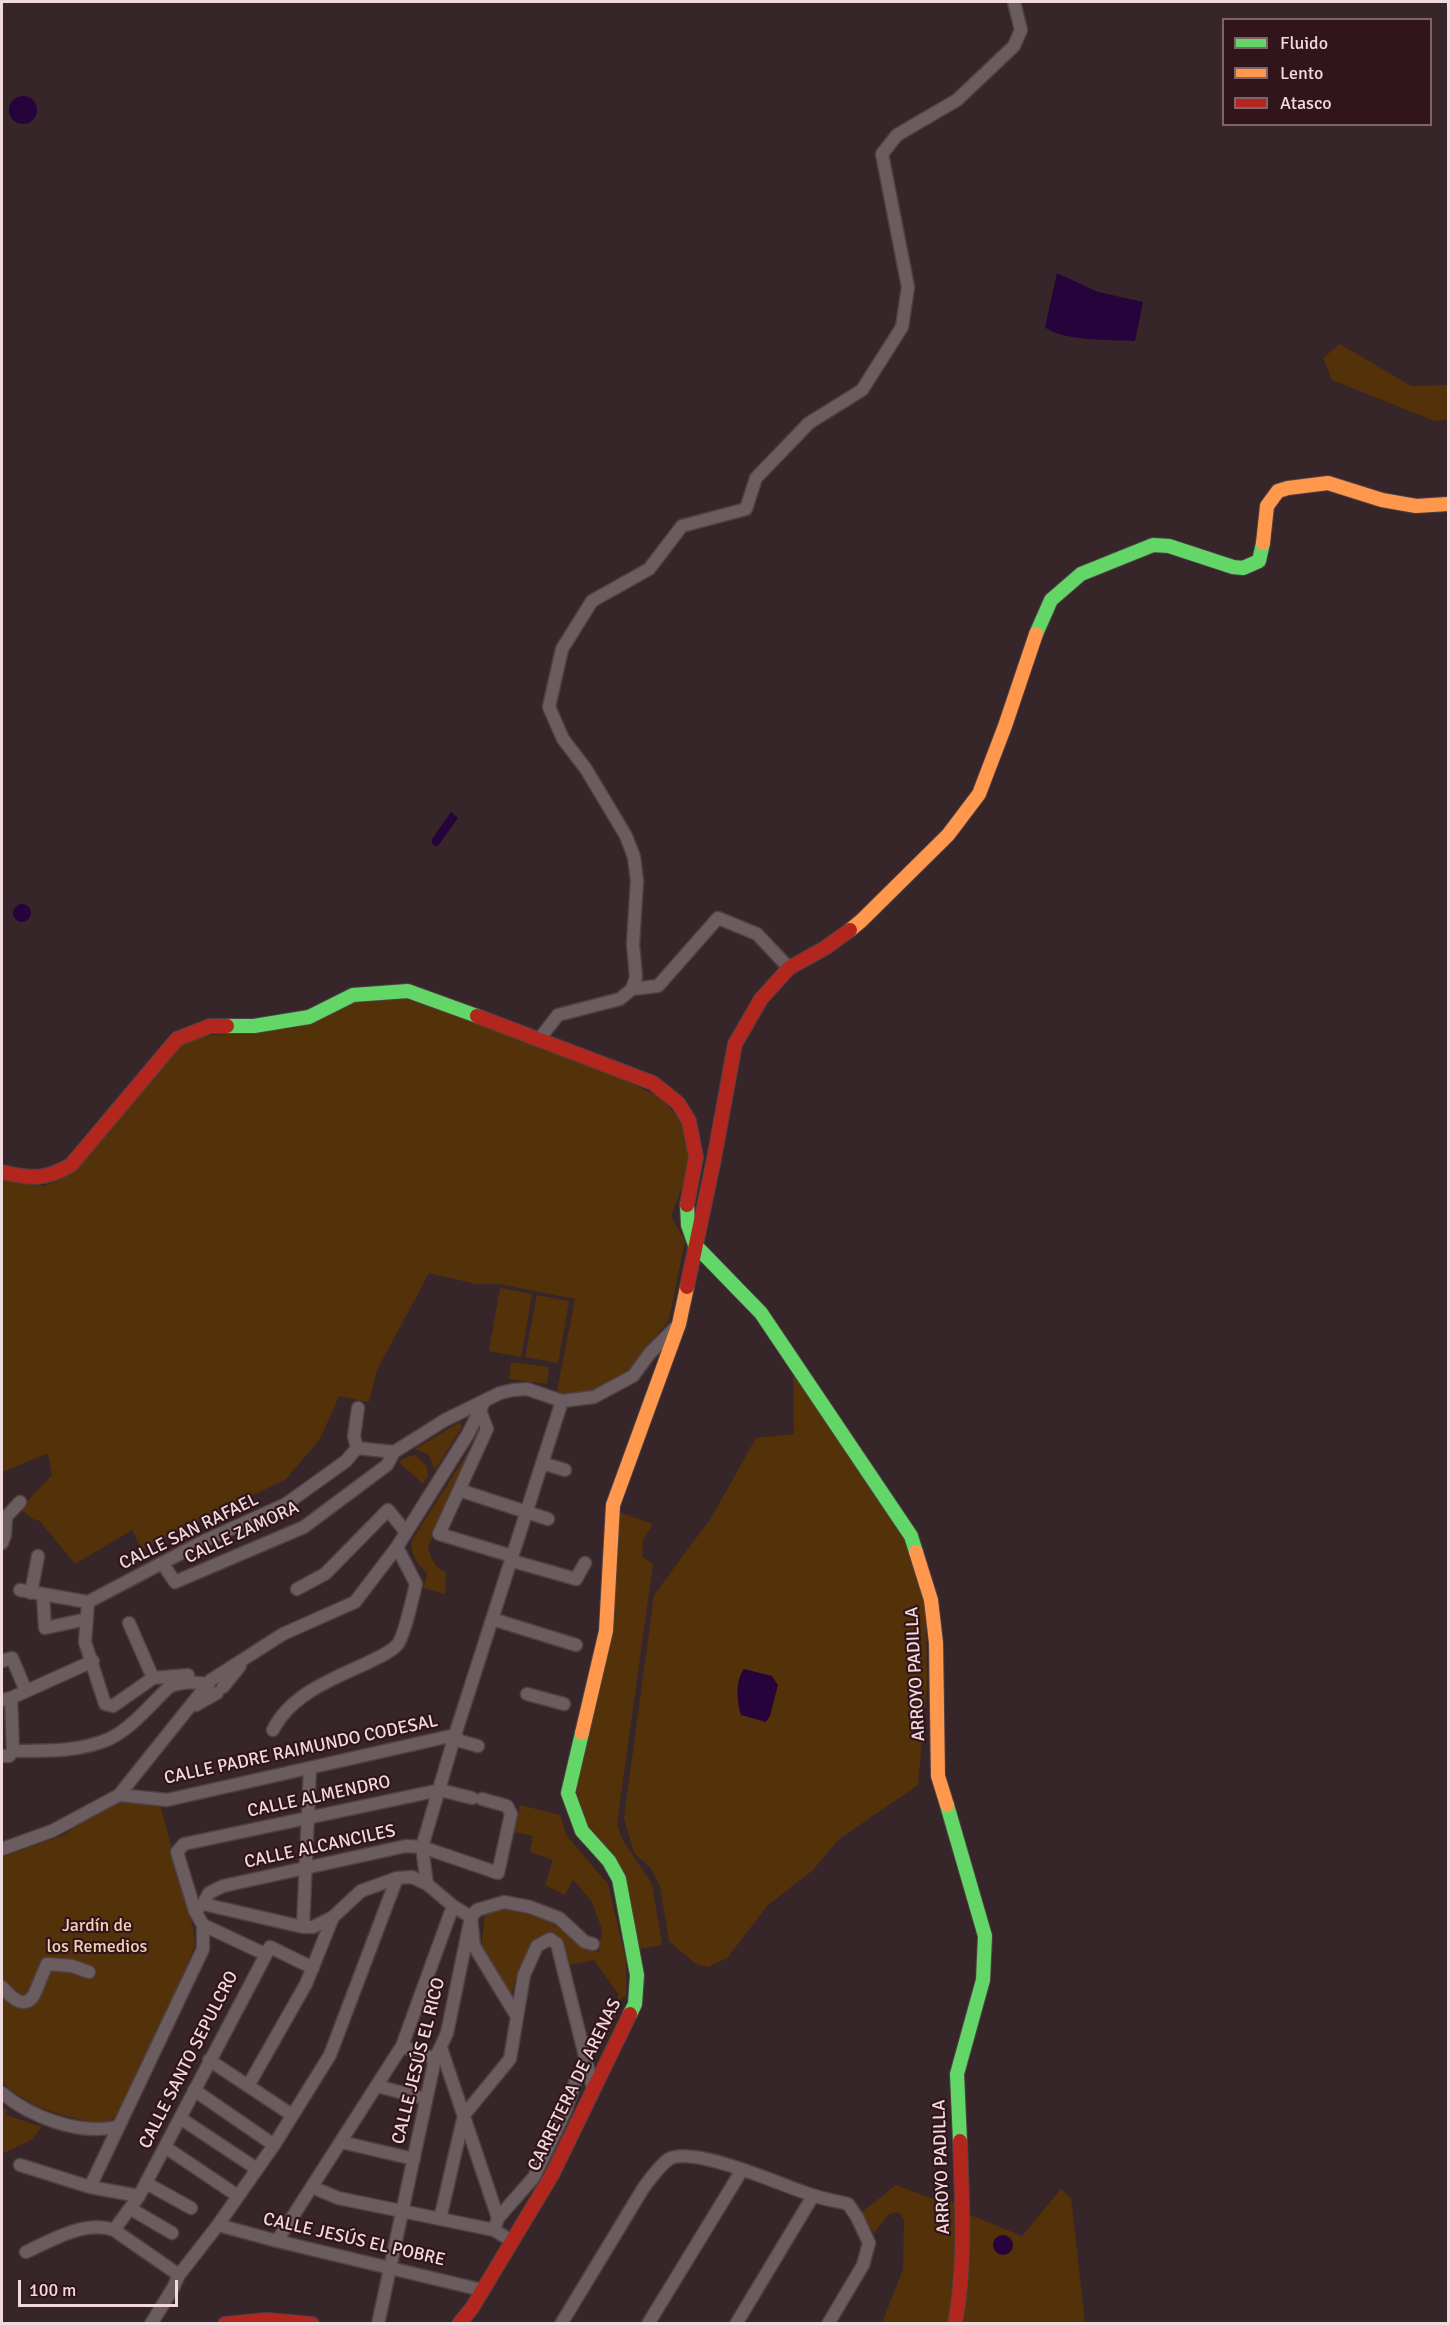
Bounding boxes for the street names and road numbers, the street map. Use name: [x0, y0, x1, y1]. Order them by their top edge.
street label: CALLE SAN RAFAEL: [116, 1489, 262, 1575]
street label: CALLE ZAMORA: [181, 1497, 303, 1569]
street label: ARROYO PADILLA: [902, 1606, 930, 1742]
street label: CALLE PADRE RAIMUNDO CODESAL: [162, 1710, 440, 1790]
street label: CALLE ALMENDRO: [246, 1771, 392, 1823]
street label: CALLE ALCANCILES: [242, 1820, 398, 1874]
street label: CALLE SANTO SEPULCRO: [135, 1968, 243, 2152]
street label: CALLE JESÚS EL RICO: [388, 1976, 450, 2146]
street label: CARRETERA DE ARENAS: [524, 1995, 626, 2175]
street label: ARROYO PADILLA: [929, 2099, 955, 2235]
street label: CALLE JESÚS EL POBRE: [261, 2209, 447, 2271]

